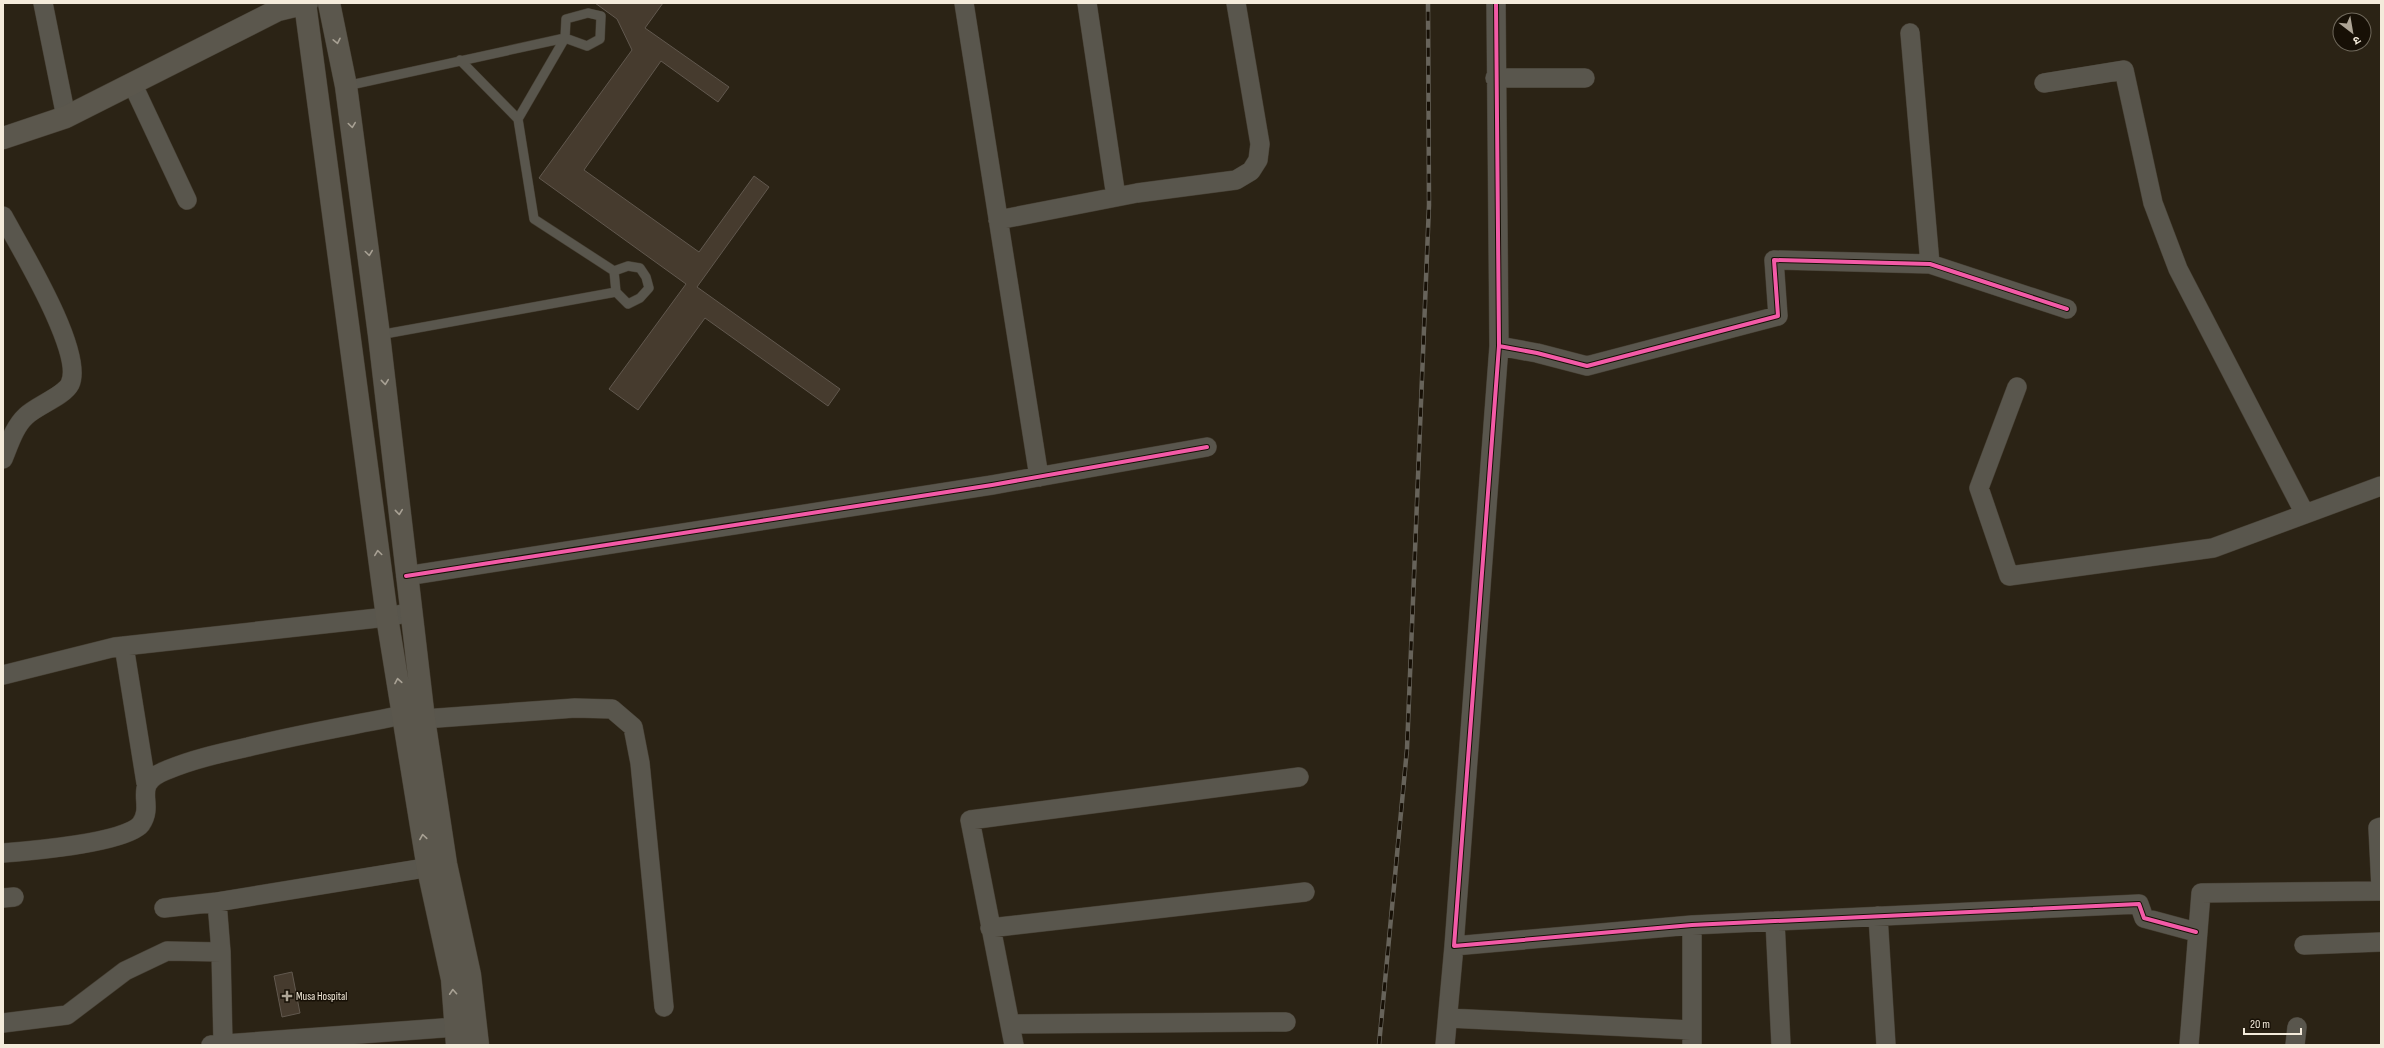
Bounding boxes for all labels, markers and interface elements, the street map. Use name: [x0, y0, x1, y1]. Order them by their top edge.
north arrow: [2332, 12, 2372, 52]
text: उ: [2350, 33, 2363, 48]
one-way arrow: [333, 38, 341, 44]
one-way arrow: [347, 122, 356, 128]
one-way arrow: [364, 250, 373, 257]
one-way arrow: [380, 379, 389, 386]
one-way arrow: [394, 509, 403, 515]
one-way arrow: [374, 550, 383, 556]
one-way arrow: [395, 678, 403, 684]
one-way arrow: [419, 834, 428, 840]
one-way arrow: [448, 989, 457, 995]
marker: Musa Hospital: [281, 990, 293, 1002]
place label: Musa Hospital: [296, 990, 347, 1003]
scale bar: [2244, 1010, 2301, 1036]
text: 20 m: [2250, 1017, 2270, 1032]

